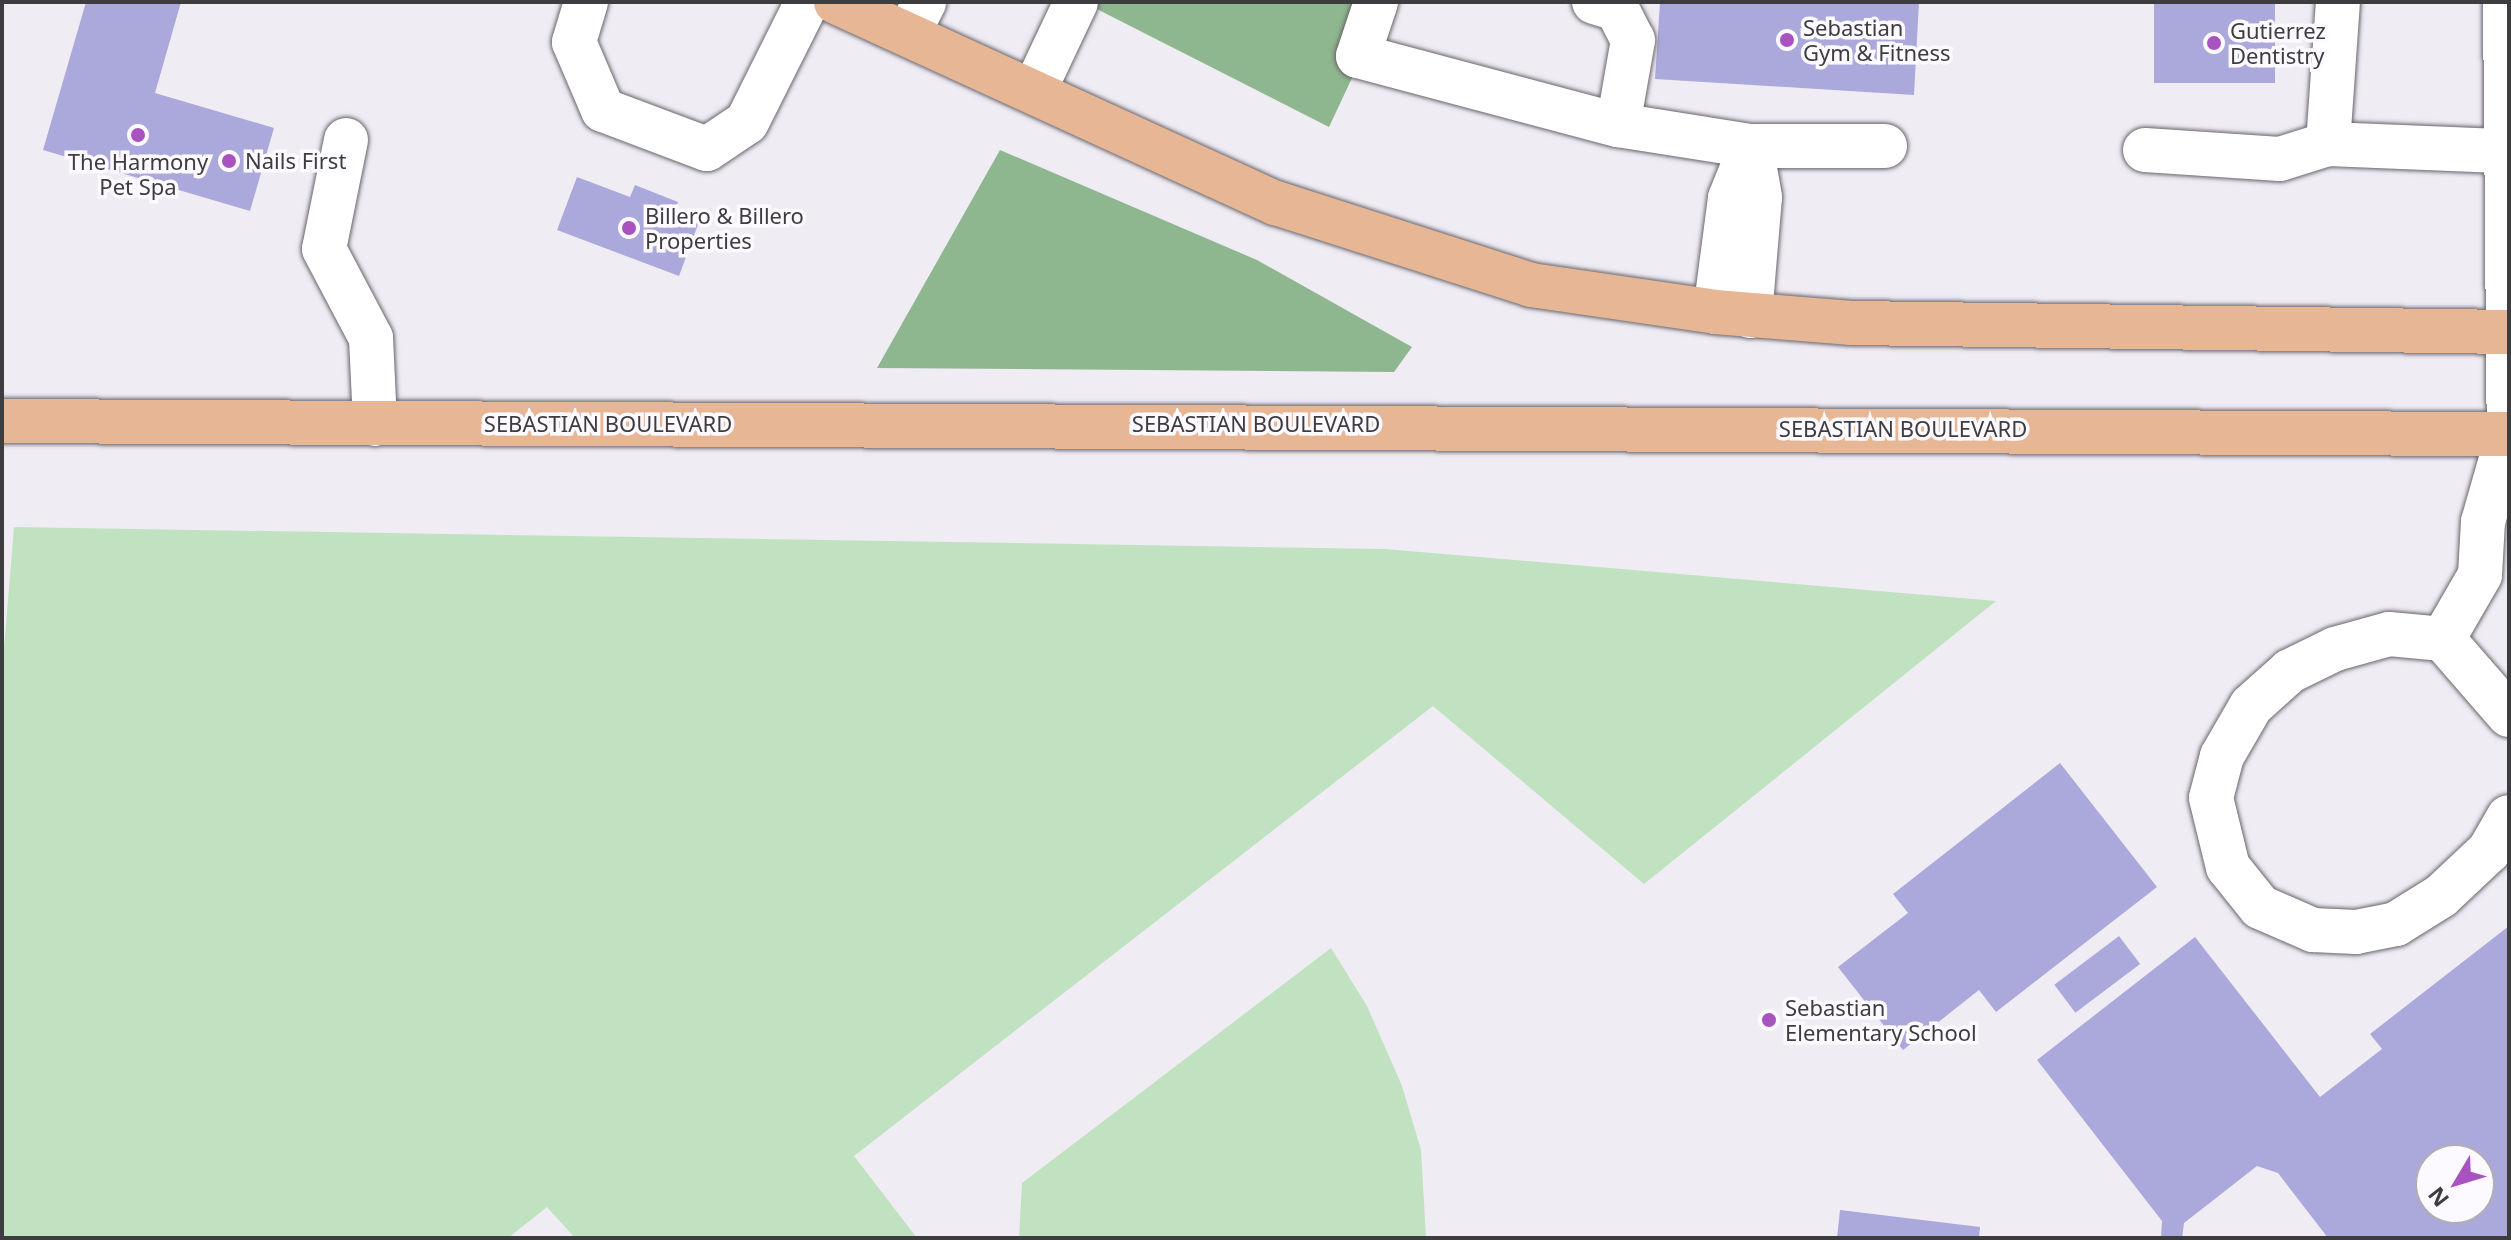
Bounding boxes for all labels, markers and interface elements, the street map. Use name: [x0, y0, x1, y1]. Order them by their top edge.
place label: Sebastian Gym & Fitness: [1803, 14, 1950, 66]
place label: Gutierrez Dentistry: [2230, 17, 2326, 68]
marker: Sebastian Gym & Fitness: [1778, 31, 1796, 49]
marker: Gutierrez Dentistry: [2205, 34, 2223, 52]
marker: The Harmony Pet Spa: [129, 126, 147, 144]
place label: The Harmony Pet Spa: [68, 148, 208, 200]
place label: Nails First: [245, 148, 346, 174]
marker: Nails First: [220, 152, 238, 170]
place label: Billero & Billero Properties: [645, 202, 804, 254]
marker: Billero & Billero Properties: [620, 219, 638, 237]
street label: SEBASTIAN BOULEVARD: [484, 411, 732, 437]
street label: SEBASTIAN BOULEVARD: [1132, 411, 1380, 437]
street label: SEBASTIAN BOULEVARD: [1779, 416, 2027, 442]
place label: Sebastian Elementary School: [1785, 994, 1977, 1046]
marker: Sebastian Elementary School: [1760, 1011, 1778, 1029]
north arrow: [2415, 1144, 2495, 1224]
text: N: [2420, 1181, 2455, 1214]

